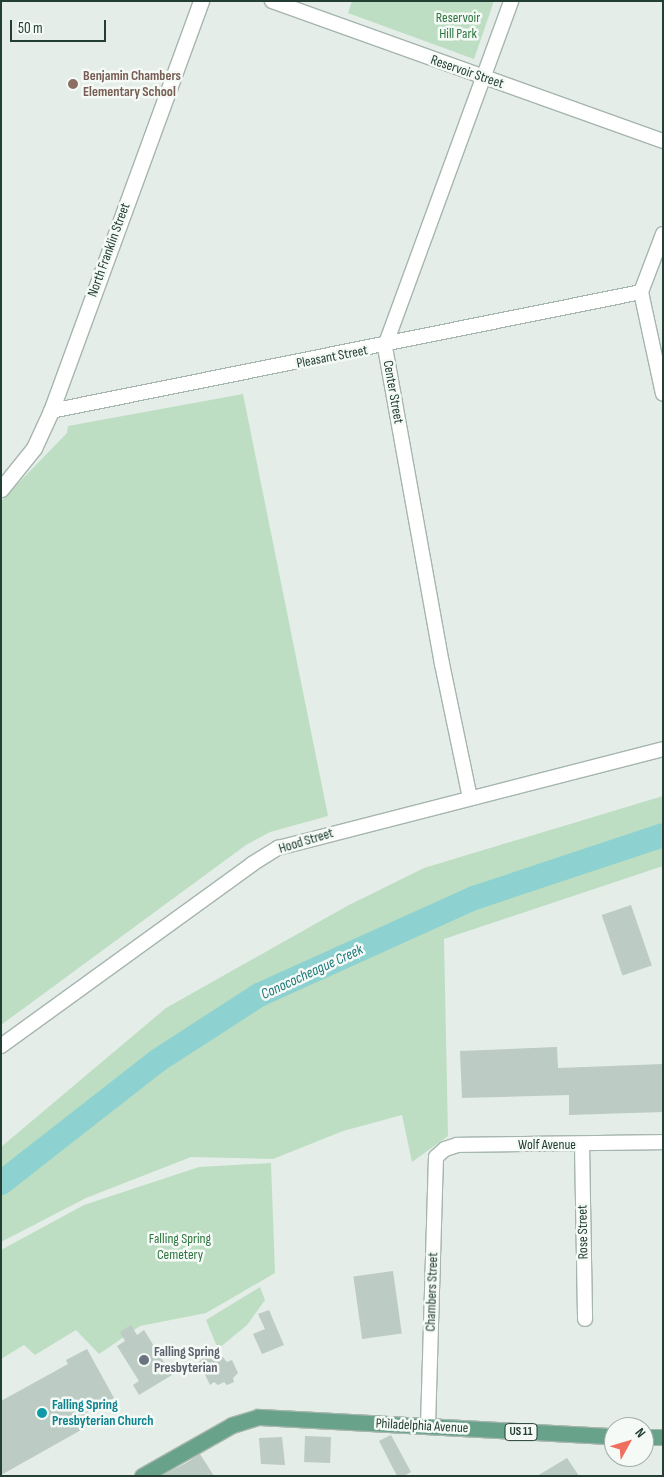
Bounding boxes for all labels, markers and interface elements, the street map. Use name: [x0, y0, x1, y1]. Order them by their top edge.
scale bar: [12, 10, 109, 42]
park label: Reservoir Hill Park: [436, 10, 480, 42]
text: 50 m: [18, 19, 43, 38]
street label: Reservoir Street: [428, 52, 506, 92]
place label: Benjamin Chambers Elementary School: [83, 68, 181, 100]
marker: Benjamin Chambers Elementary School: [67, 78, 79, 90]
street label: North Franklin Street: [84, 201, 134, 299]
street label: Pleasant Street: [295, 342, 369, 372]
street label: Center Street: [379, 359, 407, 425]
street label: Hood Street: [277, 825, 335, 857]
water label: Conococheague Creek: [258, 941, 366, 1003]
street label: Wolf Avenue: [518, 1137, 576, 1153]
street label: Rose Street: [574, 1205, 592, 1259]
park label: Falling Spring Cemetery: [149, 1231, 211, 1264]
street label: Chambers Street: [422, 1252, 442, 1332]
place label: Falling Spring Presbyterian: [154, 1344, 220, 1376]
marker: Falling Spring Presbyterian: [138, 1354, 150, 1366]
place label: Falling Spring Presbyterian Church: [52, 1397, 153, 1430]
marker: Falling Spring Presbyterian Church: [36, 1407, 48, 1419]
street label: Philadelphia Avenue: [375, 1415, 469, 1437]
north arrow: [604, 1417, 654, 1467]
road number: US 11: [504, 1422, 538, 1441]
text: N: [631, 1425, 649, 1441]

